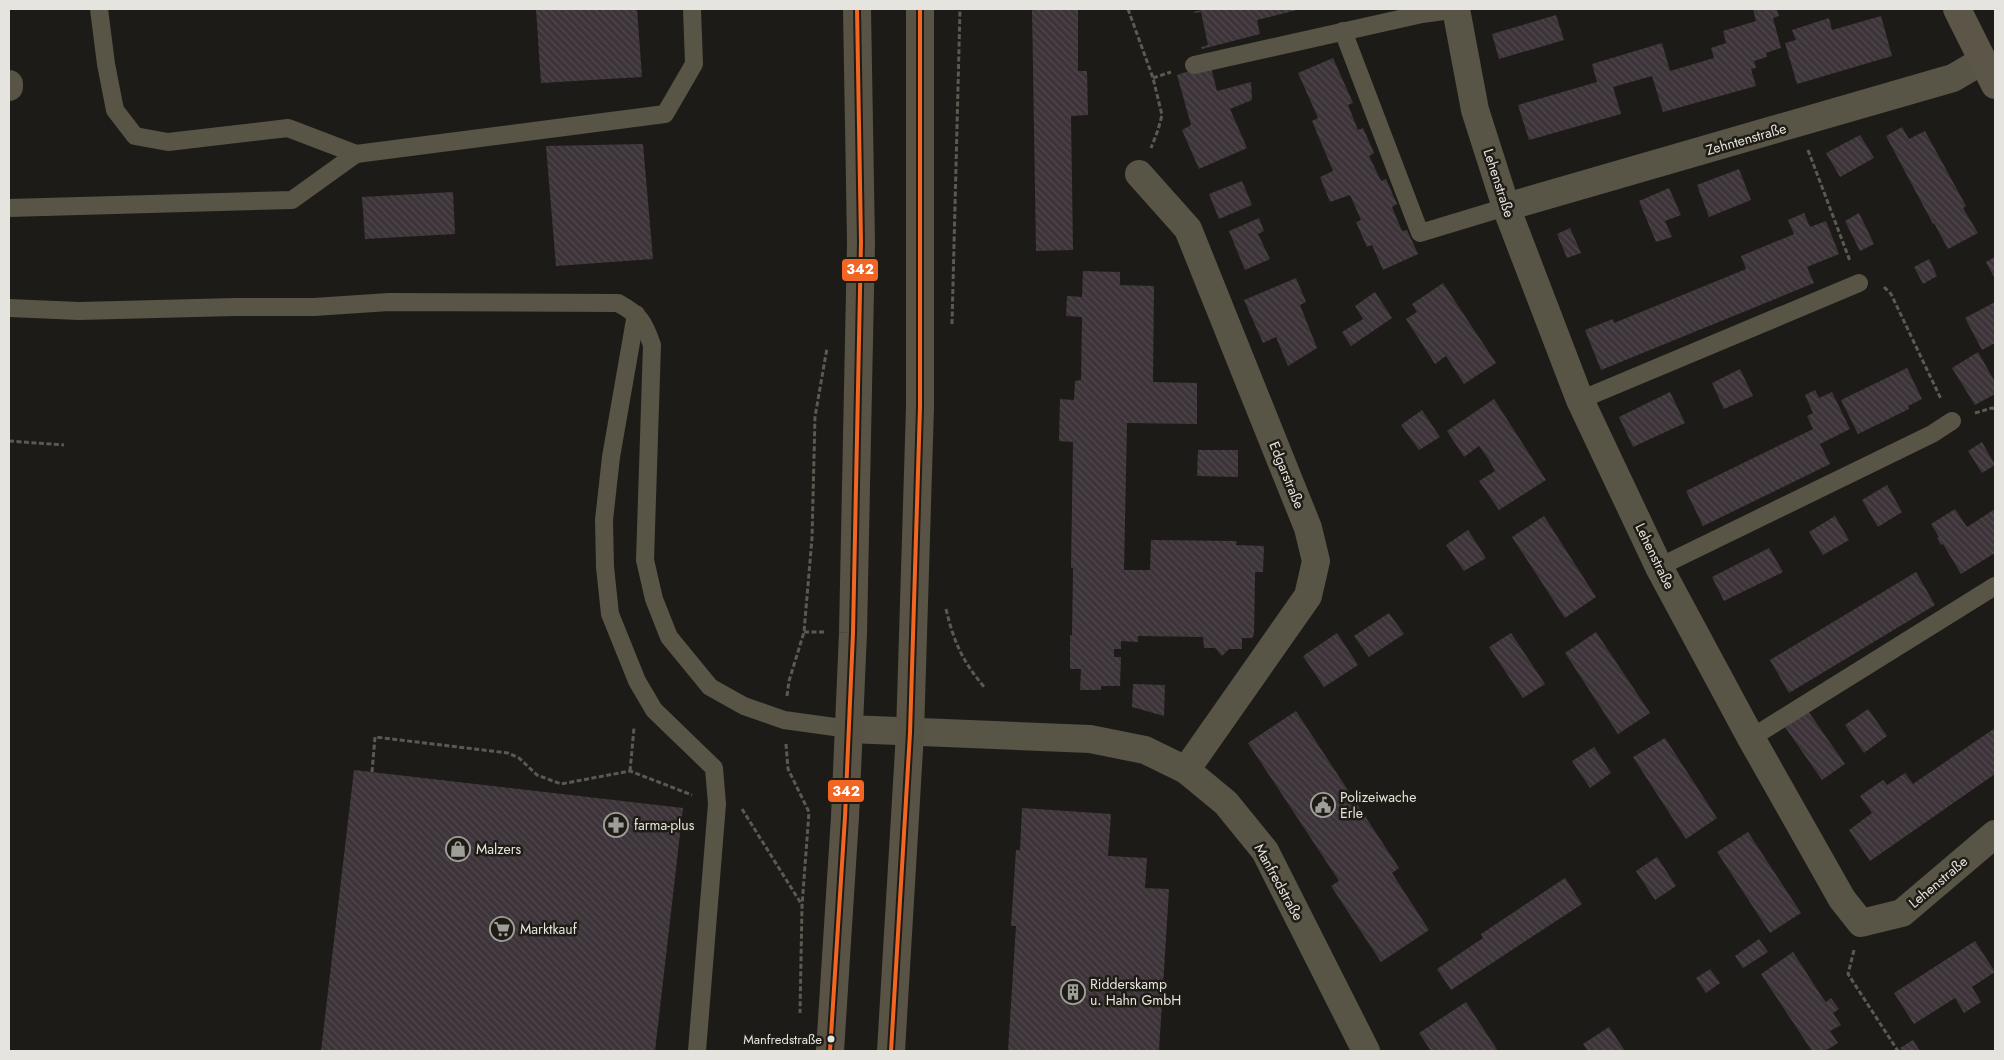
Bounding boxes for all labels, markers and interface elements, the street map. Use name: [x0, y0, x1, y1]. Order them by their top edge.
street label: Zehntenstraße: [1703, 118, 1789, 160]
street label: Lehenstraße: [1479, 146, 1519, 220]
line badge: 342: [841, 258, 879, 282]
text: 342: [846, 259, 874, 279]
street label: Edgarstraße: [1264, 438, 1310, 512]
street label: Lehenstraße: [1630, 520, 1680, 592]
line badge: 342: [827, 779, 865, 803]
text: 342: [832, 781, 860, 801]
place label: Polizeiwache Erle: [1340, 787, 1416, 823]
public building icon: Polizeiwache Erle: [1310, 792, 1336, 818]
pharmacy icon: farma-plus: [603, 812, 629, 838]
place label: farma-plus: [634, 815, 695, 835]
shop icon: Malzers: [445, 836, 471, 862]
place label: Malzers: [476, 839, 522, 859]
street label: Manfredstraße: [1250, 840, 1308, 924]
street label: Lehenstraße: [1904, 851, 1972, 913]
supermarket icon: Marktkauf: [489, 916, 515, 942]
place label: Marktkauf: [520, 919, 578, 939]
place label: Ridderskamp u. Hahn GmbH: [1090, 974, 1181, 1010]
building icon: Ridderskamp u. Hahn GmbH: [1060, 979, 1086, 1005]
place label: Manfredstraße: [743, 1030, 822, 1049]
marker: Manfredstraße: [826, 1034, 836, 1044]

